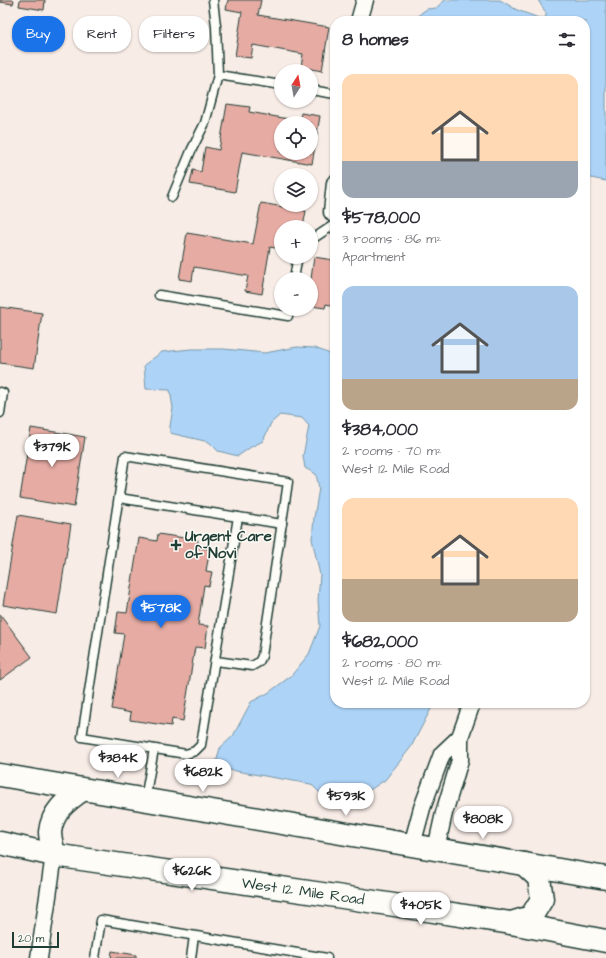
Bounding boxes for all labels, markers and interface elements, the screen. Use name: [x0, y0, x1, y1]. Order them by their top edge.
chip: Buy: [12, 16, 65, 52]
chip: Rent: [73, 16, 131, 52]
chip: Filters: [139, 16, 209, 52]
text: 8 homes: [342, 28, 409, 52]
icon: filters: [556, 29, 578, 51]
north arrow: [274, 64, 318, 108]
map controls: [274, 64, 318, 316]
icon: home: [424, 100, 496, 172]
button: locate: [274, 116, 318, 160]
button: layers: [274, 168, 318, 212]
text: $578,000: [342, 206, 420, 230]
button: +: [274, 220, 318, 264]
text: 3 rooms · 86 m²: [342, 230, 441, 248]
text: Apartment: [342, 248, 406, 266]
button: −: [274, 272, 318, 316]
icon: home: [424, 312, 496, 384]
text: $384,000: [342, 418, 418, 442]
pin: $379K: [24, 434, 80, 468]
text: $379K: [33, 438, 71, 456]
text: 2 rooms · 70 m²: [342, 442, 442, 460]
text: West 12 Mile Road: [342, 460, 449, 478]
icon: home: [424, 524, 496, 596]
place label: Urgent Care of Novi: [185, 526, 272, 564]
marker: Urgent Care of Novi: [170, 539, 182, 551]
pin: $578K: [133, 595, 189, 629]
text: $578K: [141, 599, 181, 617]
text: $682,000: [342, 630, 418, 654]
text: 2 rooms · 80 m²: [342, 654, 442, 672]
text: West 12 Mile Road: [342, 672, 449, 690]
pin: $384K: [90, 745, 146, 779]
text: $384K: [99, 749, 138, 767]
pin: $682K: [175, 759, 231, 793]
text: $682K: [183, 763, 223, 781]
pin: $593K: [318, 783, 374, 817]
text: $593K: [327, 787, 365, 805]
pin: $808K: [455, 806, 511, 840]
text: $808K: [463, 810, 503, 828]
pin: $626K: [164, 858, 220, 892]
text: $626K: [173, 862, 211, 880]
street label: West 12 Mile Road: [240, 872, 366, 911]
pin: $405K: [393, 892, 449, 926]
text: $405K: [400, 896, 442, 914]
scale bar: [12, 930, 59, 949]
text: 20 m: [18, 931, 44, 946]

